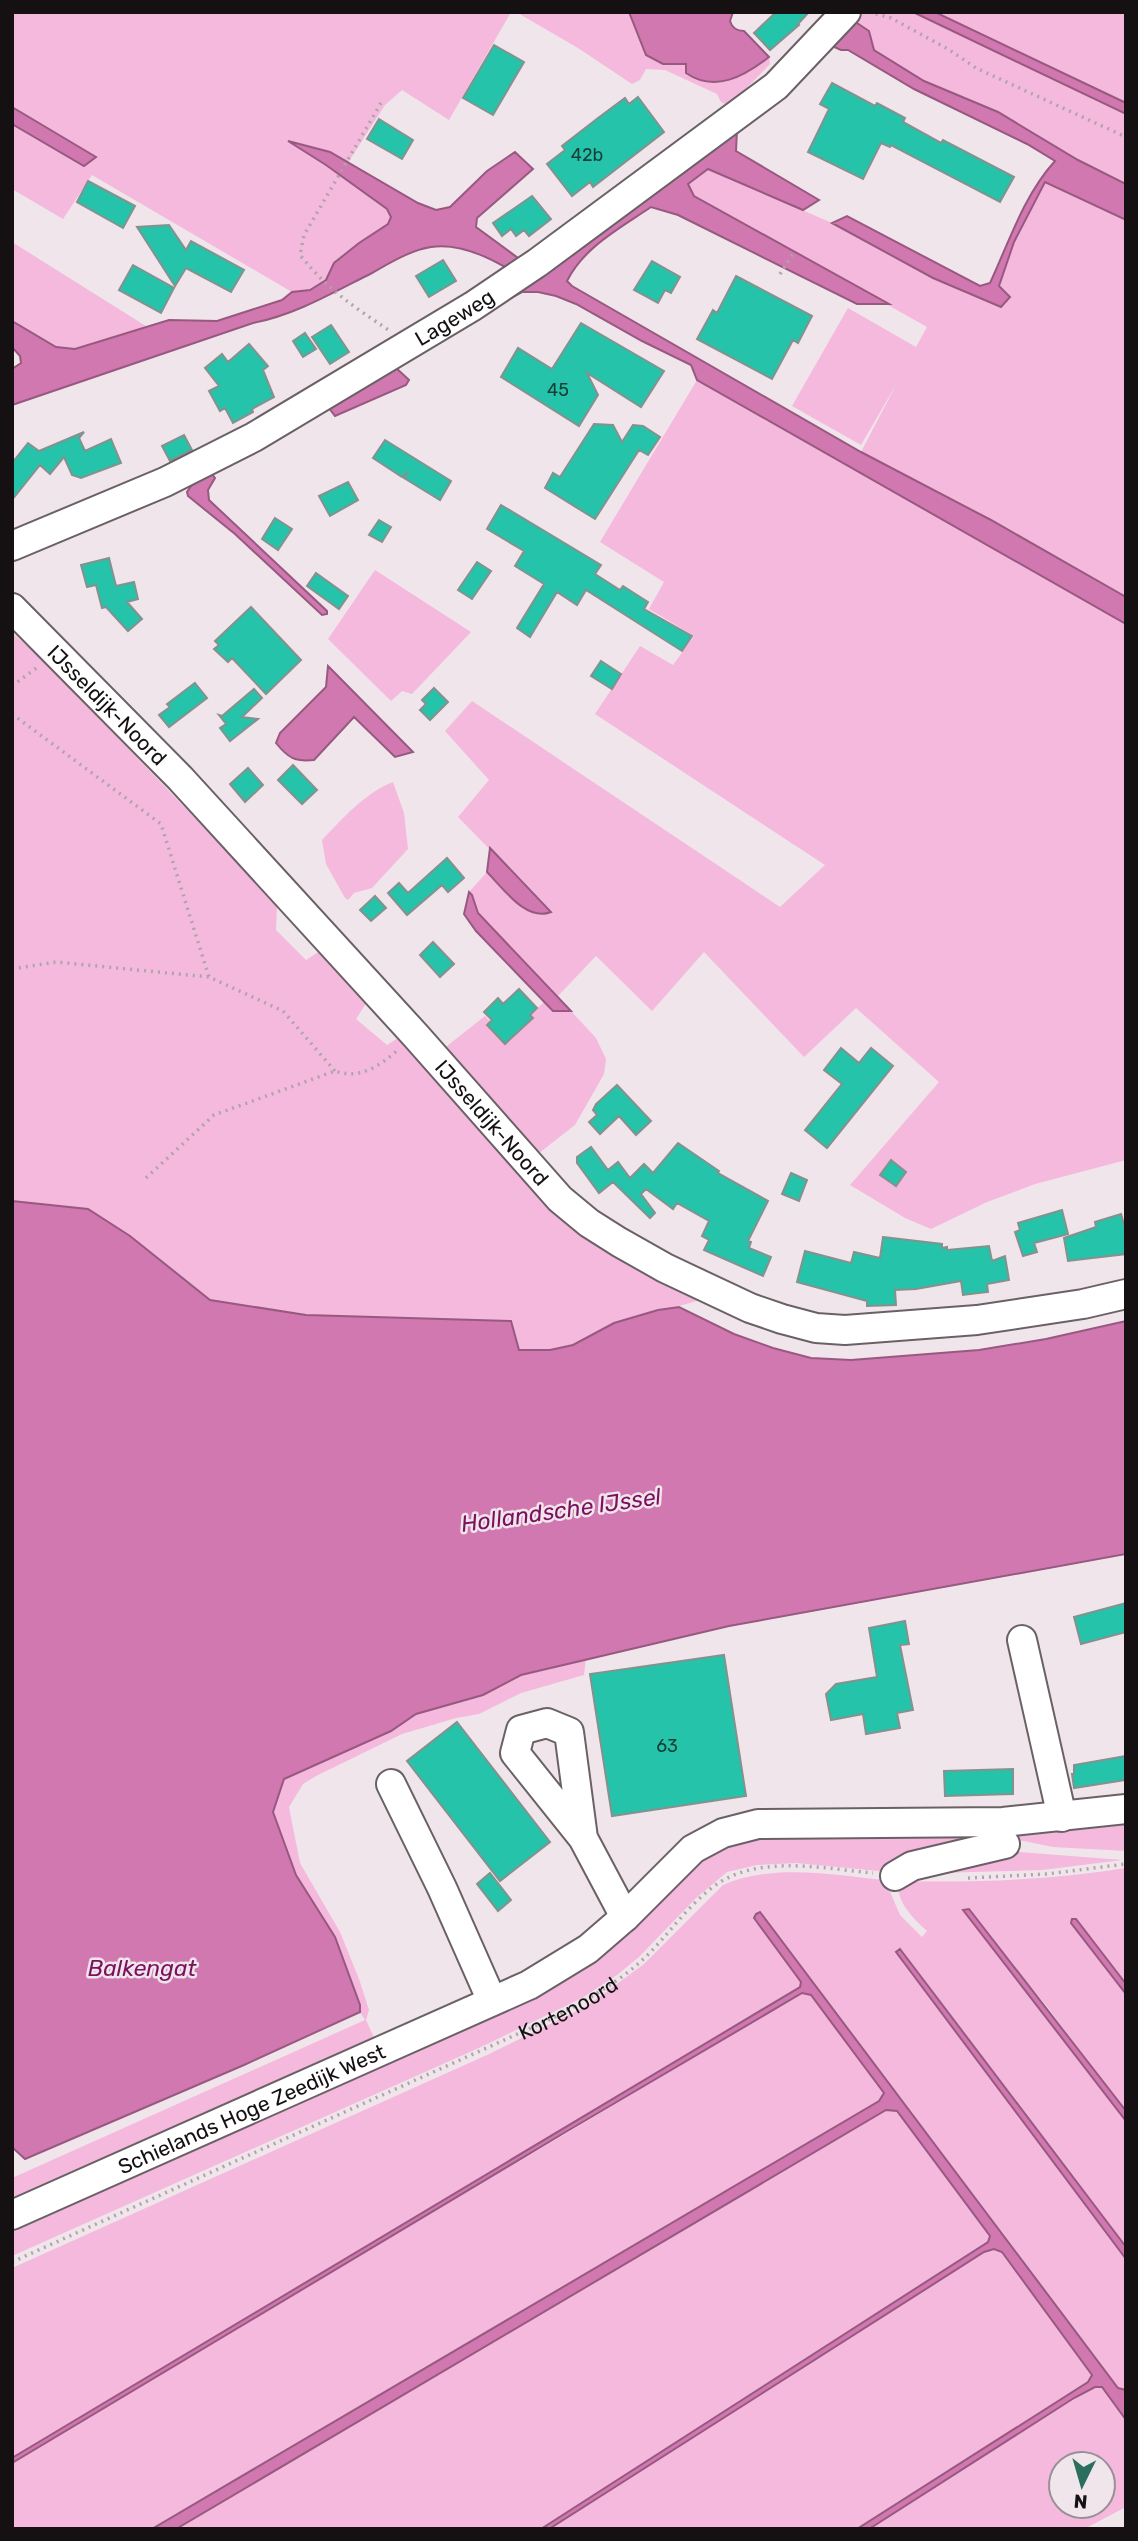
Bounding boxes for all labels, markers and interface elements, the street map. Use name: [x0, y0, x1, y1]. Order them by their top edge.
house number: 42b: [571, 144, 603, 166]
street label: Lageweg: [410, 283, 499, 351]
house number: 45: [547, 379, 569, 401]
street label: IJsseldijk-Noord: [43, 639, 172, 770]
street label: IJsseldijk-Noord: [430, 1055, 554, 1190]
water label: Hollandsche IJssel: [459, 1482, 663, 1538]
house number: 63: [656, 1735, 678, 1757]
water label: Balkengat: [88, 1954, 197, 1982]
street label: Kortenoord: [514, 1971, 622, 2045]
street label: Schielands Hoge Zeedijk West: [114, 2038, 389, 2179]
north arrow: [1047, 2450, 1117, 2520]
text: N: [1073, 2489, 1088, 2513]

